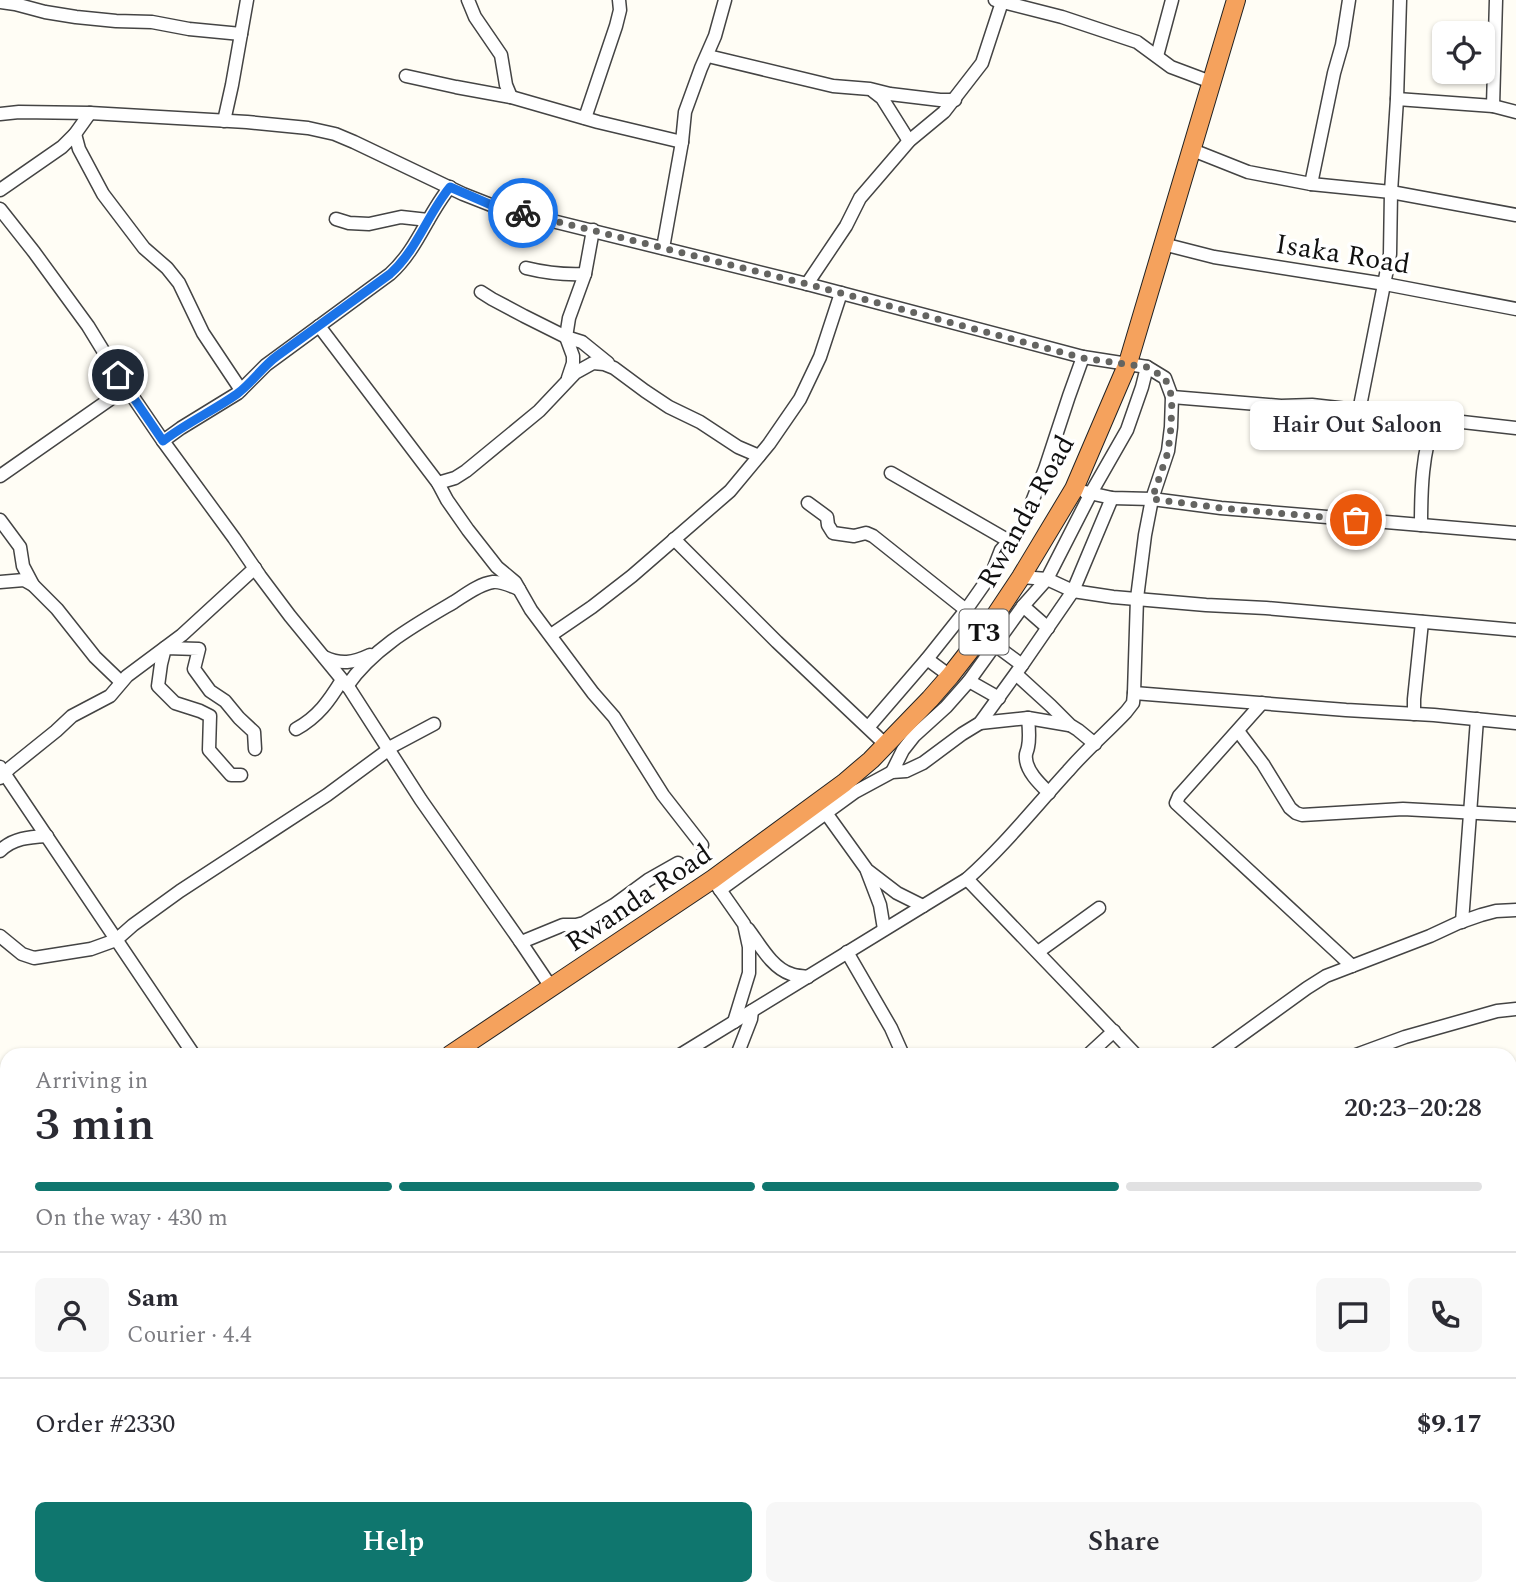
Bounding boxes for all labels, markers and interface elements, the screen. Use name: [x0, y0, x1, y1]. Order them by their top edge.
map controls: [1432, 21, 1495, 84]
button: locate: [1432, 21, 1495, 84]
courier: [488, 178, 558, 248]
icon: bike: [504, 194, 542, 232]
street label: Isaka Road: [1272, 223, 1413, 286]
pin: [88, 345, 148, 405]
icon: home: [99, 356, 137, 394]
callout: Hair Out Saloon: [1249, 401, 1463, 450]
text: Hair Out Saloon: [1272, 408, 1442, 443]
street label: Rwanda Road: [967, 427, 1086, 596]
pin: [1326, 490, 1386, 550]
icon: bag: [1337, 501, 1375, 539]
road number: T3: [960, 610, 1009, 654]
street label: Rwanda Road: [557, 833, 721, 963]
text: Arriving in: [35, 1064, 148, 1099]
text: 20:23–20:28: [1344, 1088, 1482, 1128]
text: 3 min: [35, 1090, 154, 1160]
text: On the way · 430 m: [35, 1201, 228, 1236]
button: person: [35, 1278, 109, 1352]
text: Sam: [127, 1278, 179, 1318]
button: chat: [1316, 1278, 1390, 1352]
button: phone: [1408, 1278, 1482, 1352]
text: Courier · 4.4: [127, 1318, 252, 1353]
text: Order #2330: [35, 1404, 175, 1444]
text: $9.17: [1417, 1404, 1482, 1444]
button: Help: [35, 1502, 752, 1582]
button: Share: [766, 1502, 1482, 1582]

